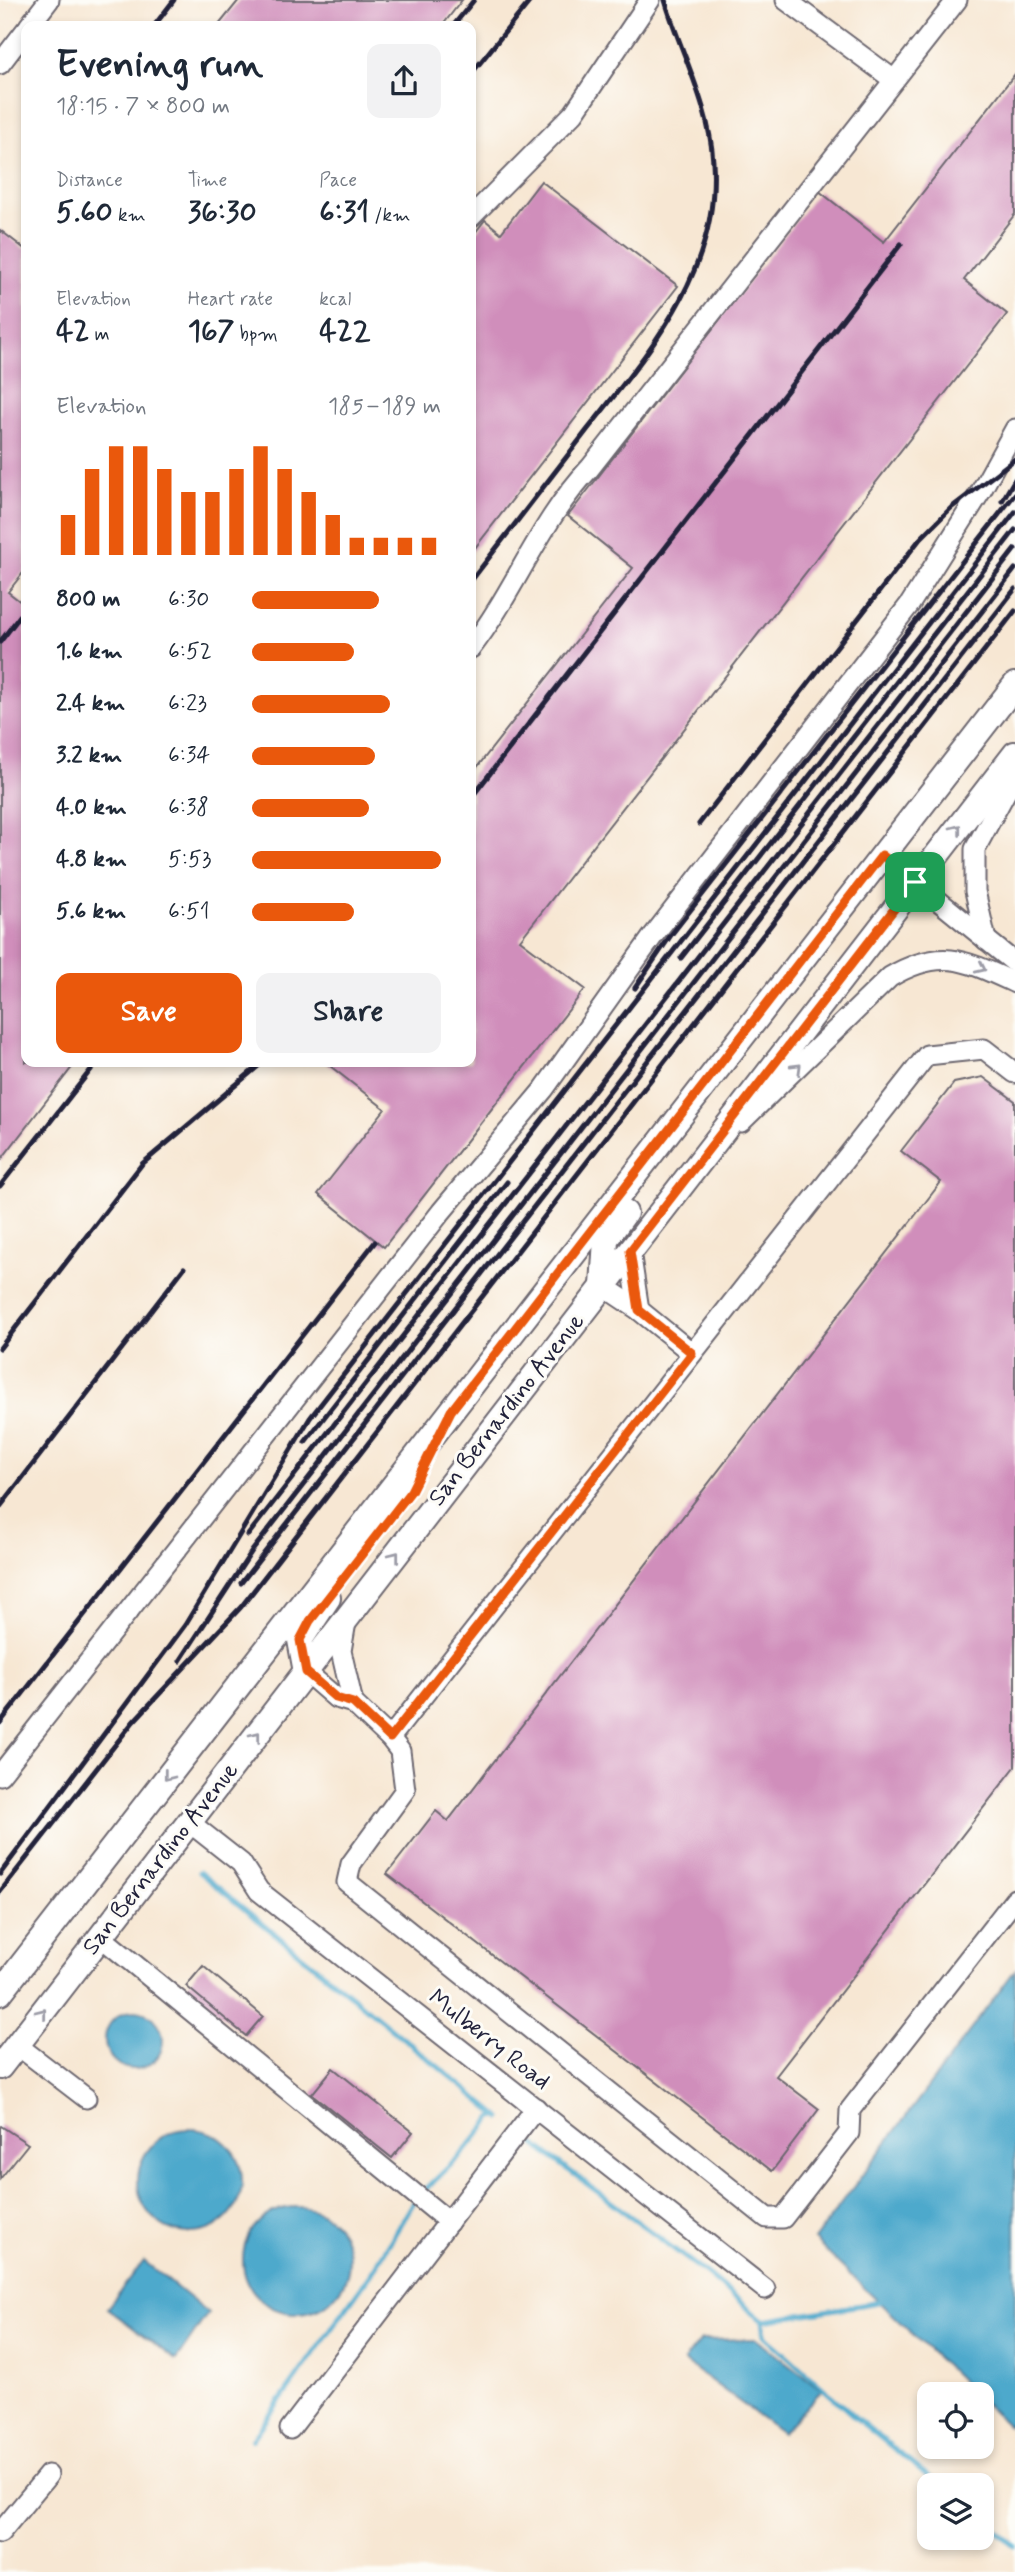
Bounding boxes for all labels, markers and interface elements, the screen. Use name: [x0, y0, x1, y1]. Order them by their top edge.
text: Evening run: [56, 41, 263, 90]
button: share: [367, 44, 441, 118]
text: 18:15 · 7 × 800 m: [56, 92, 230, 122]
text: Distance: [56, 168, 123, 193]
text: Time: [188, 168, 227, 193]
text: Pace: [319, 168, 357, 193]
text: 5.60: [56, 193, 113, 232]
text: 36:30: [188, 193, 257, 232]
text: 6:31: [319, 193, 369, 232]
text: km: [113, 203, 146, 228]
text: /km: [369, 203, 410, 228]
text: Elevation: [56, 287, 131, 312]
text: Heart rate: [188, 287, 273, 312]
text: kcal: [319, 287, 351, 312]
text: 42: [56, 312, 89, 351]
text: 167: [188, 312, 234, 351]
text: 422: [319, 312, 371, 351]
text: m: [89, 322, 110, 347]
text: bpm: [234, 322, 278, 347]
text: Elevation: [56, 392, 147, 422]
text: 185–189 m: [328, 392, 441, 422]
text: 800 m: [56, 585, 120, 615]
text: 6:30: [168, 585, 209, 615]
text: 1.6 km: [56, 637, 123, 667]
text: 6:52: [168, 637, 212, 667]
text: 2.4 km: [56, 689, 125, 719]
text: 6:23: [168, 689, 207, 719]
text: 3.2 km: [56, 741, 122, 771]
text: 6:34: [168, 741, 210, 771]
text: 4.0 km: [56, 793, 127, 823]
text: 6:38: [168, 793, 209, 823]
one-way arrow: [948, 824, 961, 837]
text: 4.8 km: [56, 845, 127, 875]
text: 5:53: [168, 845, 211, 875]
pin: [885, 852, 945, 912]
icon: arrive: [896, 863, 934, 901]
text: 5.6 km: [56, 897, 126, 927]
text: 6:51: [168, 897, 210, 927]
one-way arrow: [974, 959, 986, 973]
button: Save: [56, 973, 242, 1053]
button: Share: [256, 973, 441, 1053]
one-way arrow: [788, 1064, 801, 1077]
street label: San Bernardino Avenue: [422, 1307, 592, 1513]
one-way arrow: [386, 1552, 399, 1564]
one-way arrow: [247, 1732, 260, 1744]
street label: San Bernardino Avenue: [76, 1756, 246, 1962]
one-way arrow: [164, 1769, 177, 1781]
street label: Mulberry Road: [422, 1983, 556, 2097]
one-way arrow: [33, 2009, 46, 2021]
map controls: [917, 2382, 994, 2550]
button: locate: [917, 2382, 994, 2459]
button: layers: [917, 2473, 994, 2550]

